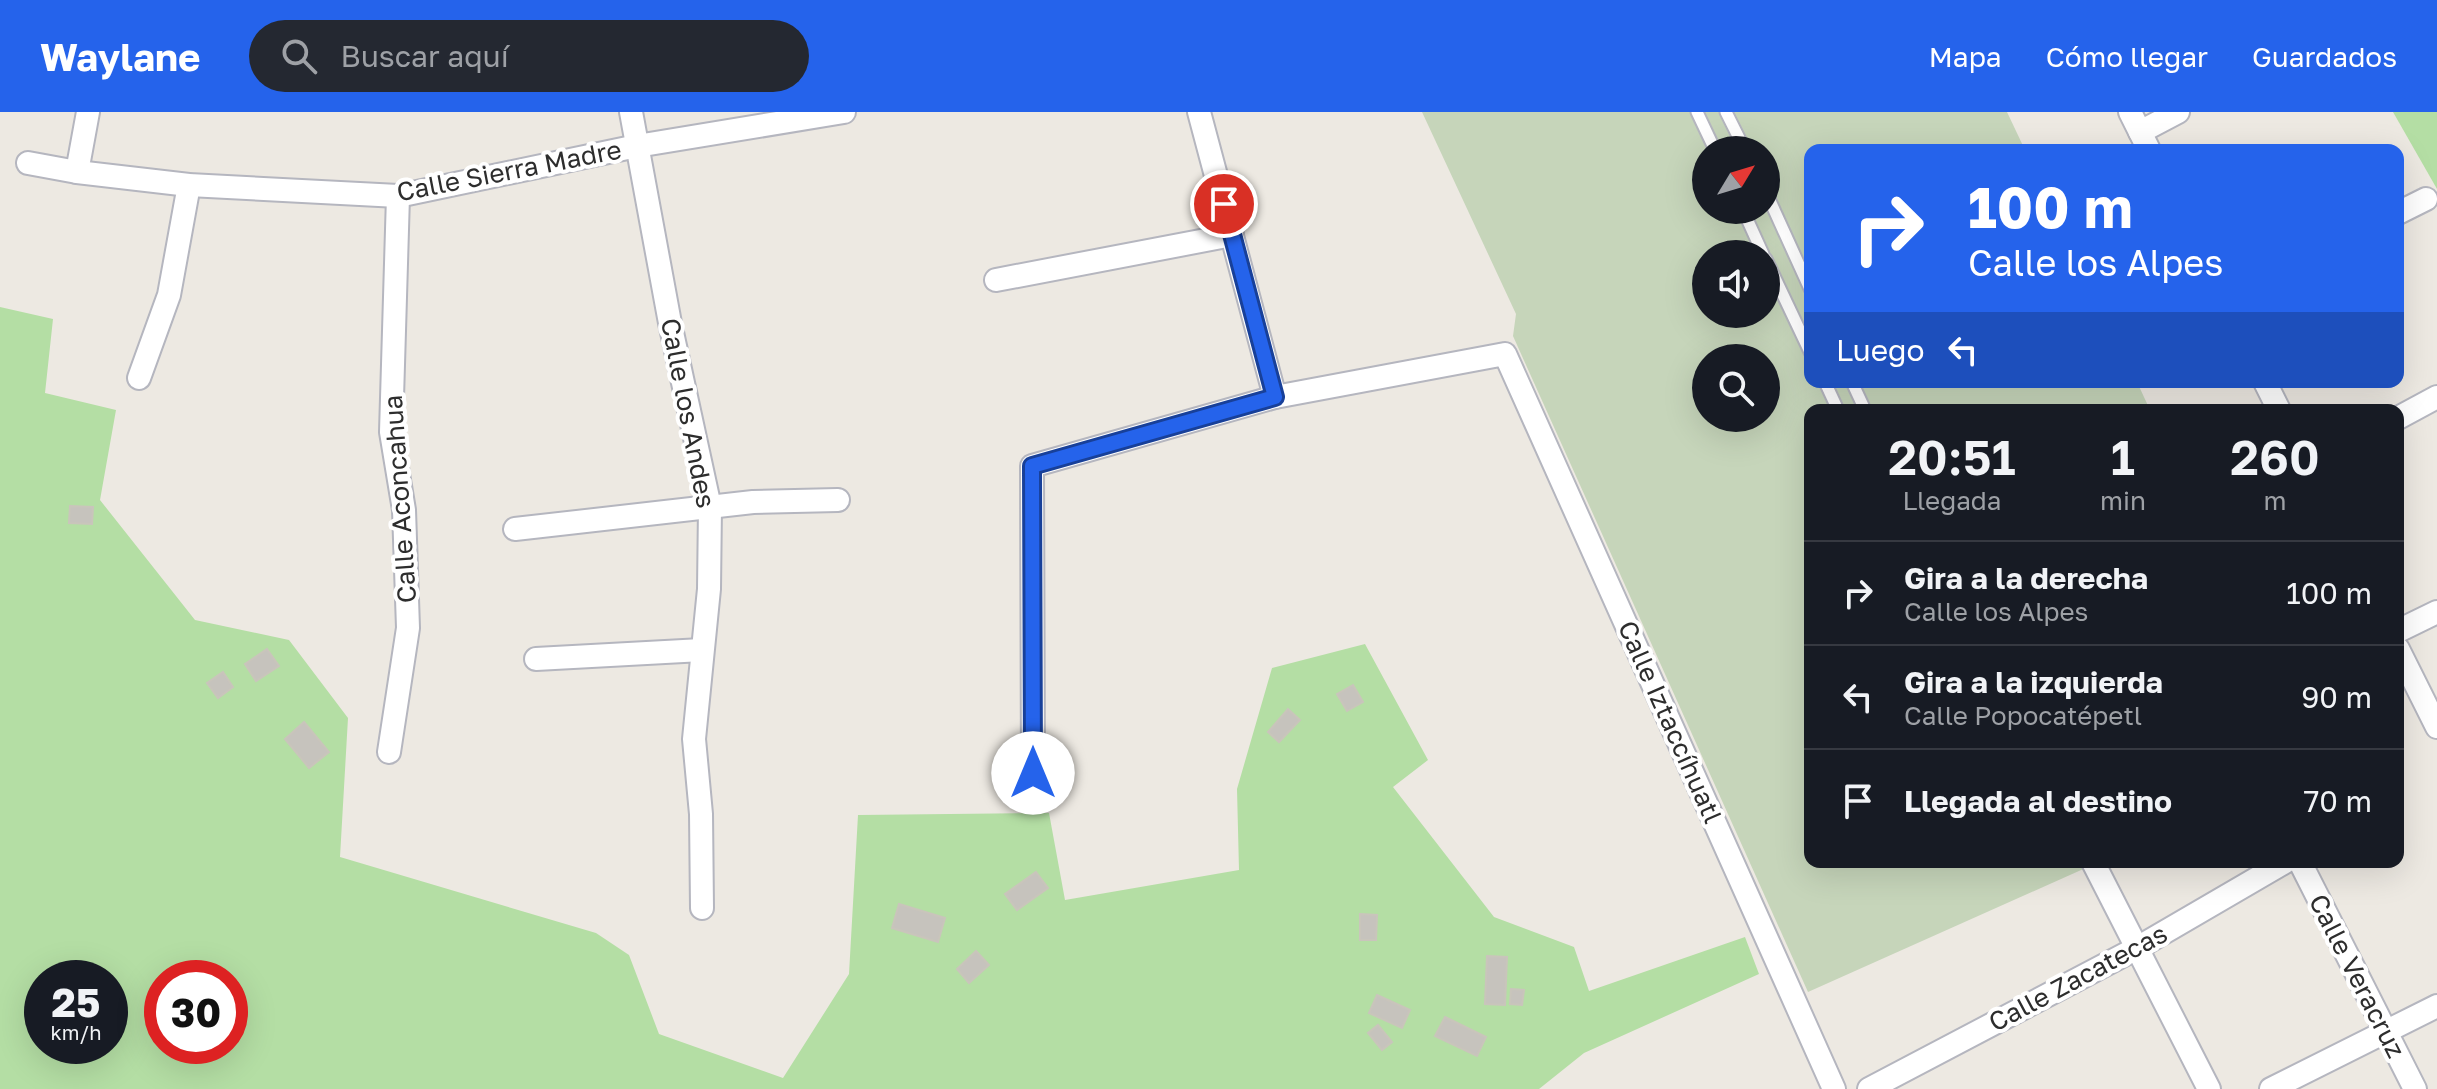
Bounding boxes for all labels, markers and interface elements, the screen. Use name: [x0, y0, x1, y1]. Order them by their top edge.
search box: [249, 20, 809, 92]
text: Waylane: [40, 34, 201, 79]
icon: search: [277, 34, 321, 78]
text: Buscar aquí: [341, 38, 509, 74]
text: Mapa: [1929, 40, 2002, 73]
text: Cómo llegar: [2046, 40, 2208, 73]
text: Guardados: [2252, 40, 2397, 73]
street label: Calle Sierra Madre: [394, 134, 624, 207]
north arrow: [1692, 136, 1780, 224]
map controls: [1692, 136, 1780, 432]
pin: [1190, 170, 1258, 238]
text: 100 m: [1968, 173, 2133, 240]
icon: right: [1836, 176, 1940, 280]
icon: arrive: [1202, 182, 1246, 226]
button: sound: [1692, 240, 1780, 328]
text: Calle los Alpes: [1968, 241, 2223, 284]
street label: Calle los Andes: [655, 315, 722, 510]
icon: left: [1941, 328, 1985, 372]
text: Luego: [1836, 332, 1925, 368]
button: search: [1692, 344, 1780, 432]
street label: Calle Aconcahua: [377, 394, 422, 604]
text: 20:51: [1888, 428, 2016, 486]
text: 1: [2111, 428, 2135, 486]
text: 260: [2230, 428, 2320, 486]
text: Llegada: [1902, 485, 2002, 516]
text: min: [2100, 485, 2146, 516]
text: m: [2263, 485, 2286, 516]
text: Gira a la derecha: [1904, 560, 2148, 596]
icon: right: [1836, 571, 1880, 615]
text: 100 m: [2286, 575, 2372, 611]
text: Calle los Alpes: [1904, 596, 2088, 627]
street label: Calle Iztaccíhuatl: [1612, 616, 1729, 828]
text: Gira a la izquierda: [1904, 664, 2163, 700]
icon: left: [1836, 675, 1880, 719]
text: 90 m: [2301, 679, 2372, 715]
text: Calle Popocatépetl: [1904, 700, 2142, 731]
position arrow: [991, 731, 1075, 815]
icon: arrive: [1836, 779, 1880, 823]
text: Llegada al destino: [1904, 783, 2172, 819]
text: 70 m: [2303, 783, 2372, 819]
street label: Calle Veracruz: [2303, 889, 2412, 1063]
street label: Calle Zacatecas: [1983, 918, 2172, 1038]
speed limit sign: 30: [144, 960, 248, 1064]
text: 25: [52, 978, 100, 1026]
text: km/h: [51, 1020, 101, 1044]

